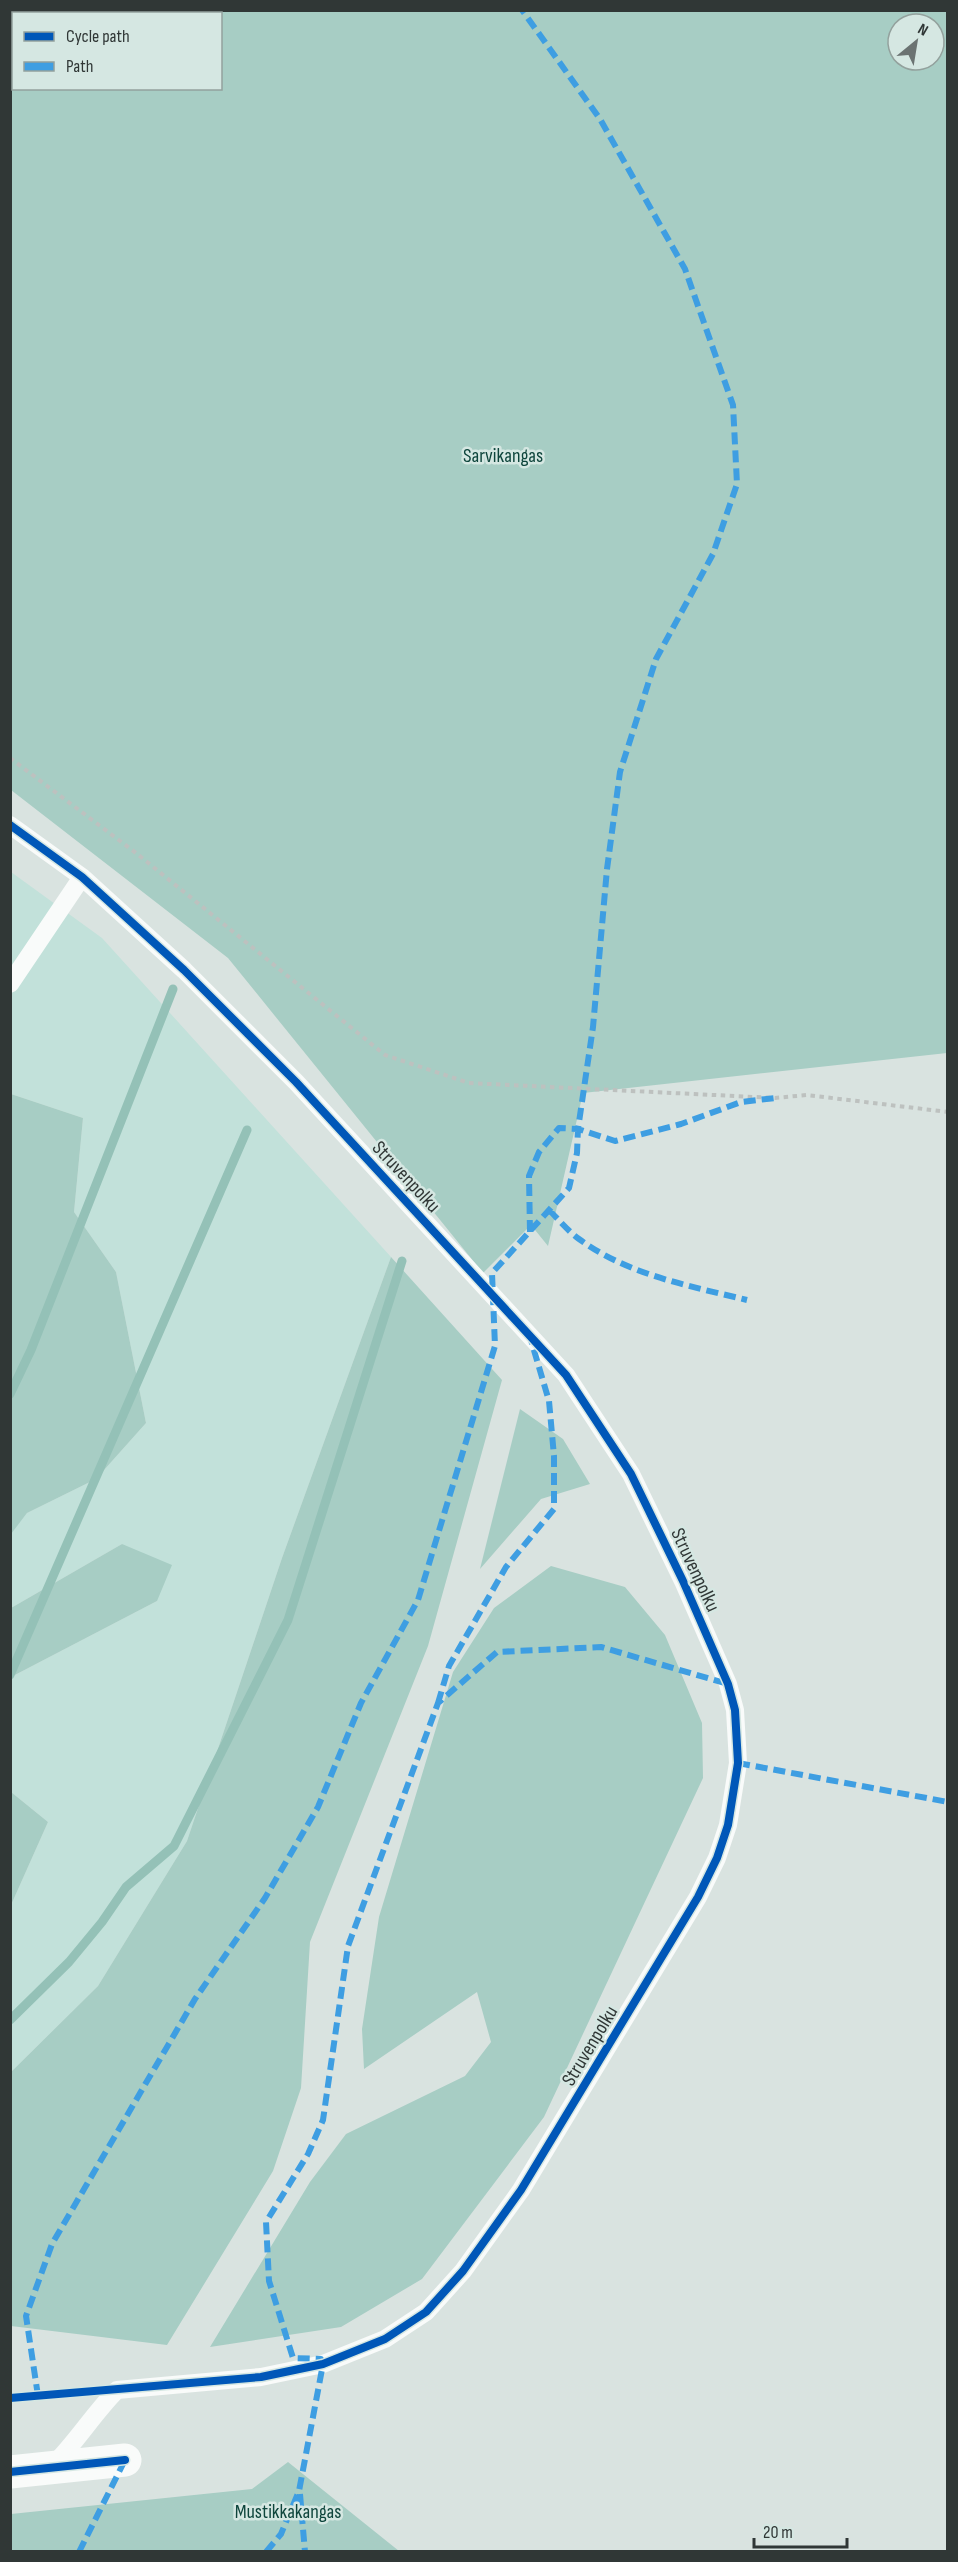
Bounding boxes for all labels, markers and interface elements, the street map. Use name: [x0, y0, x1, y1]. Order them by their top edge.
legend: [12, 12, 222, 90]
north arrow: [886, 12, 946, 72]
text: N: [914, 20, 931, 41]
text: Cycle path: [66, 26, 130, 47]
text: Path: [66, 56, 94, 77]
park label: Sarvikangas: [463, 444, 543, 468]
street label: Struvenpolku: [367, 1136, 445, 1218]
street label: Struvenpolku: [665, 1524, 725, 1616]
street label: Struvenpolku: [557, 2002, 623, 2090]
park label: Mustikkakangas: [235, 2500, 341, 2524]
scale bar: [754, 2511, 847, 2549]
text: 20 m: [763, 2522, 793, 2543]

